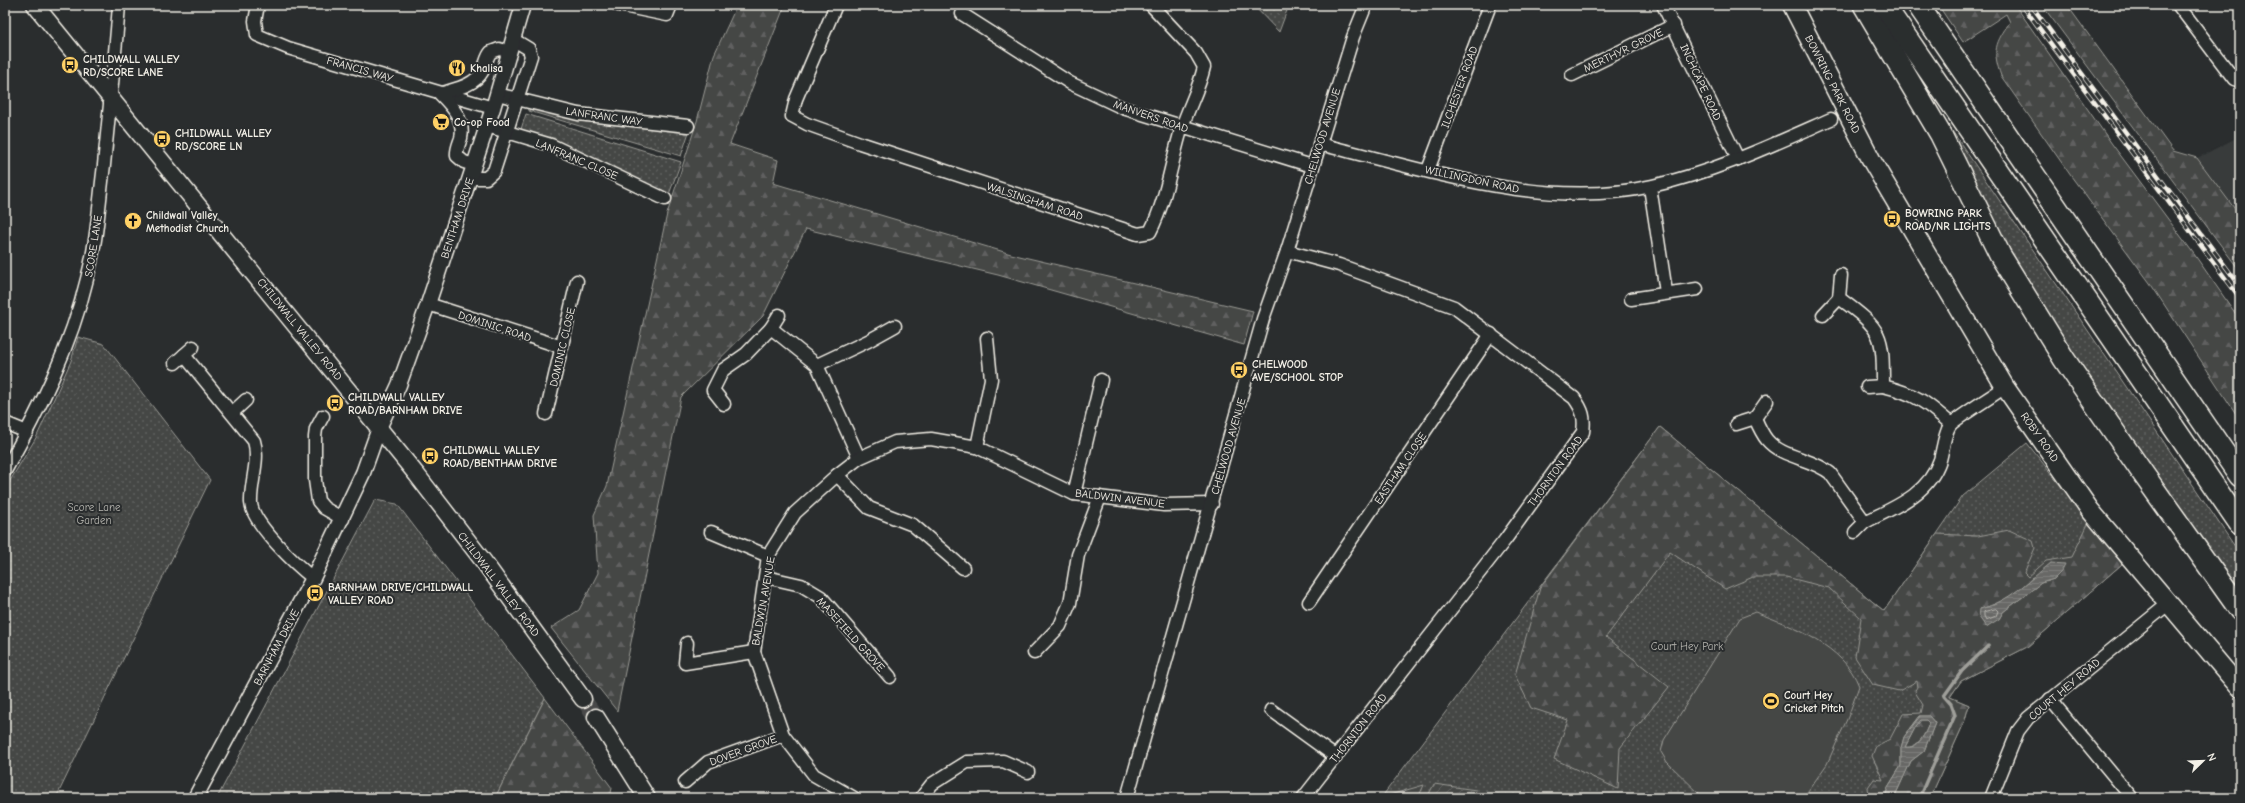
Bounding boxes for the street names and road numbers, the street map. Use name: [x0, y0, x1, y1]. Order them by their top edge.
street label: MERTHYR GROVE: [1581, 25, 1665, 75]
street label: BOWRING PARK ROAD: [1802, 33, 1863, 135]
street label: INCHCAPE ROAD: [1677, 42, 1724, 123]
street label: ILCHESTER ROAD: [1439, 44, 1480, 130]
street label: FRANCIS WAY: [325, 54, 395, 85]
street label: CHELWOOD AVENUE: [1302, 86, 1343, 186]
street label: MANVERS ROAD: [1112, 98, 1190, 135]
street label: LANFRANC WAY: [565, 105, 644, 128]
street label: LANFRANC CLOSE: [534, 136, 620, 183]
street label: WILLINGDON ROAD: [1424, 163, 1520, 196]
street label: BENTHAM DRIVE: [438, 176, 477, 260]
street label: WALSINGHAM ROAD: [985, 180, 1085, 223]
street label: SCORE LANE: [82, 214, 105, 278]
street label: CHILDWALL VALLEY ROAD: [254, 276, 345, 383]
street label: DOMINIC CLOSE: [547, 306, 578, 388]
street label: DOMINIC ROAD: [457, 309, 533, 344]
street label: CHELWOOD AVENUE: [1208, 396, 1249, 496]
street label: ROBY ROAD: [2018, 410, 2061, 465]
street label: EASTHAM CLOSE: [1372, 430, 1429, 507]
street label: THORNTON ROAD: [1525, 433, 1586, 509]
street label: BALDWIN AVENUE: [1074, 487, 1166, 510]
street label: CHILDWALL VALLEY ROAD: [455, 529, 542, 639]
street label: BALDWIN AVENUE: [749, 555, 778, 647]
street label: MASEFIELD GROVE: [814, 594, 888, 674]
street label: BARNHAM DRIVE: [251, 607, 302, 688]
street label: COURT HEY ROAD: [2026, 656, 2103, 723]
street label: THORNTON ROAD: [1327, 691, 1390, 766]
street label: DOVER GROVE: [708, 732, 779, 769]

